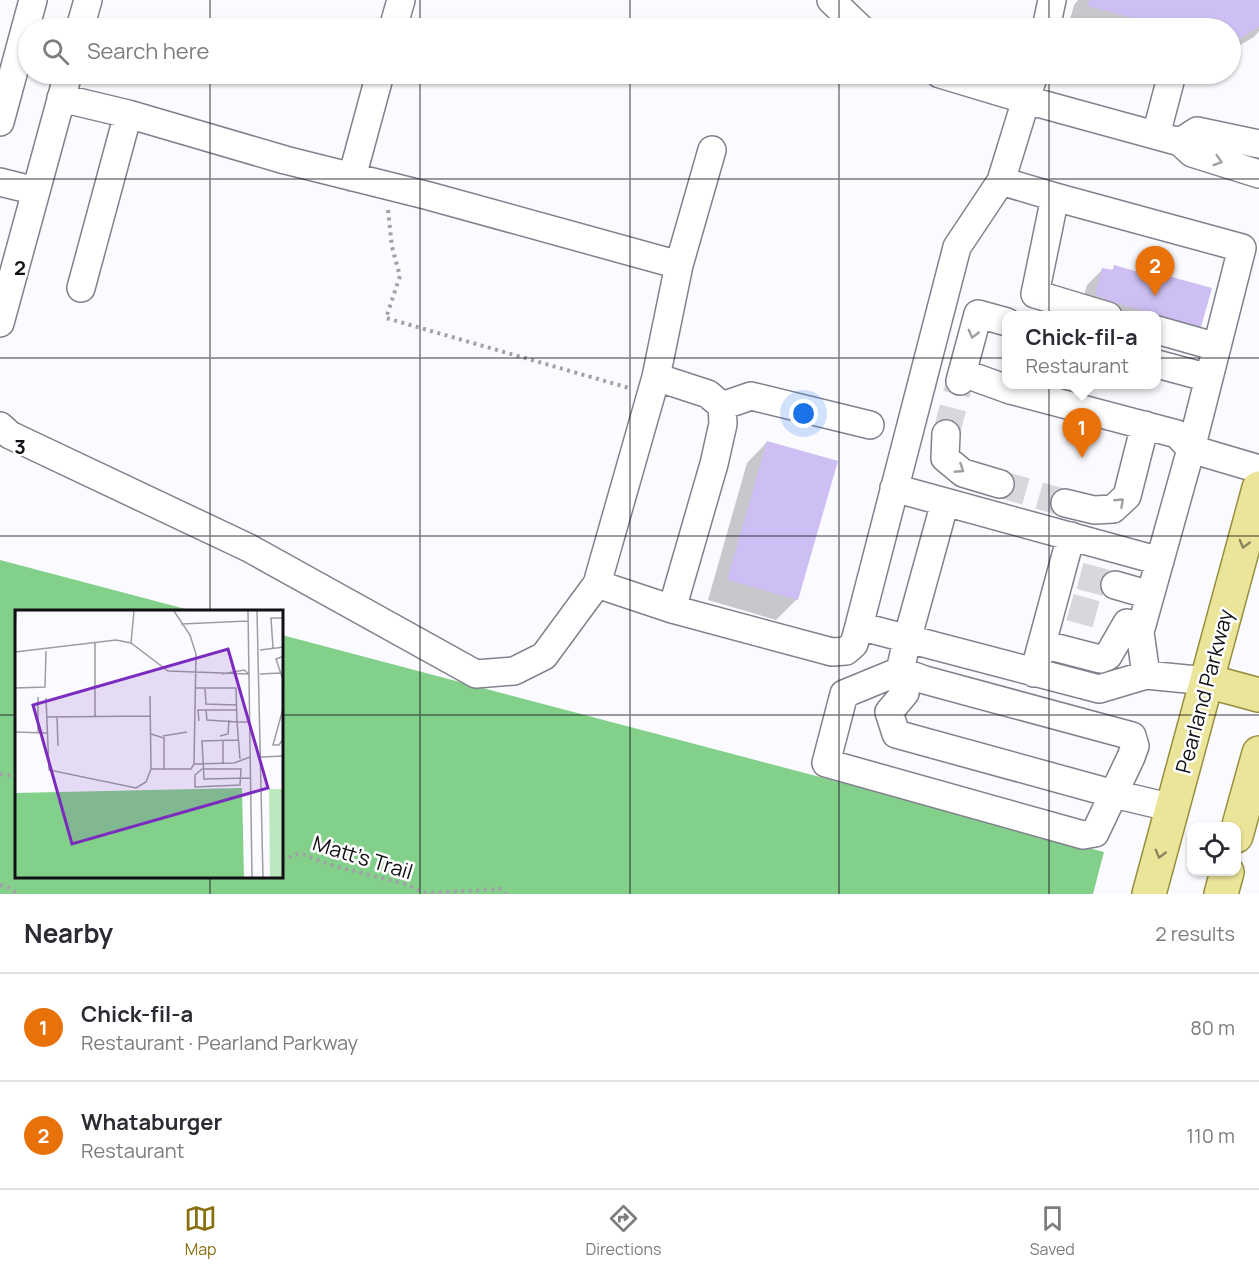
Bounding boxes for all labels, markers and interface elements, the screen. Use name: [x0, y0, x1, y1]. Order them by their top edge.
search box: [18, 18, 1241, 84]
icon: search: [39, 35, 72, 68]
text: Search here: [87, 36, 209, 66]
one-way arrow: [1212, 154, 1223, 166]
pin: 2: [1136, 246, 1174, 296]
text: 2: [14, 254, 26, 281]
popup: [1002, 311, 1161, 389]
text: Chick-fil-a: [1025, 322, 1138, 352]
one-way arrow: [968, 328, 981, 338]
text: Restaurant: [1025, 352, 1129, 379]
your location: [789, 399, 818, 428]
pin: 1: [1062, 408, 1102, 458]
text: 3: [14, 433, 26, 460]
one-way arrow: [954, 461, 965, 472]
one-way arrow: [1114, 498, 1124, 509]
one-way arrow: [1239, 538, 1251, 549]
street label: Pearland Parkway: [1169, 606, 1239, 776]
inset map: [15, 610, 284, 879]
map controls: [1187, 822, 1241, 876]
button: locate: [1187, 822, 1241, 876]
street label: Matt's Trail: [310, 829, 416, 885]
one-way arrow: [1155, 848, 1167, 859]
text: Nearby: [24, 915, 113, 951]
text: 2 results: [1155, 920, 1235, 947]
text: Chick-fil-a: [81, 999, 193, 1029]
text: 1: [39, 1014, 48, 1041]
text: 80 m: [1190, 1014, 1235, 1041]
text: Restaurant · Pearland Parkway: [81, 1029, 358, 1056]
text: Whataburger: [81, 1107, 222, 1137]
text: 2: [38, 1122, 49, 1149]
text: 110 m: [1186, 1122, 1235, 1149]
text: Restaurant: [81, 1137, 185, 1164]
tab: Map: [184, 1202, 217, 1260]
tab: Directions: [586, 1202, 661, 1260]
tab: Saved: [1030, 1202, 1075, 1260]

